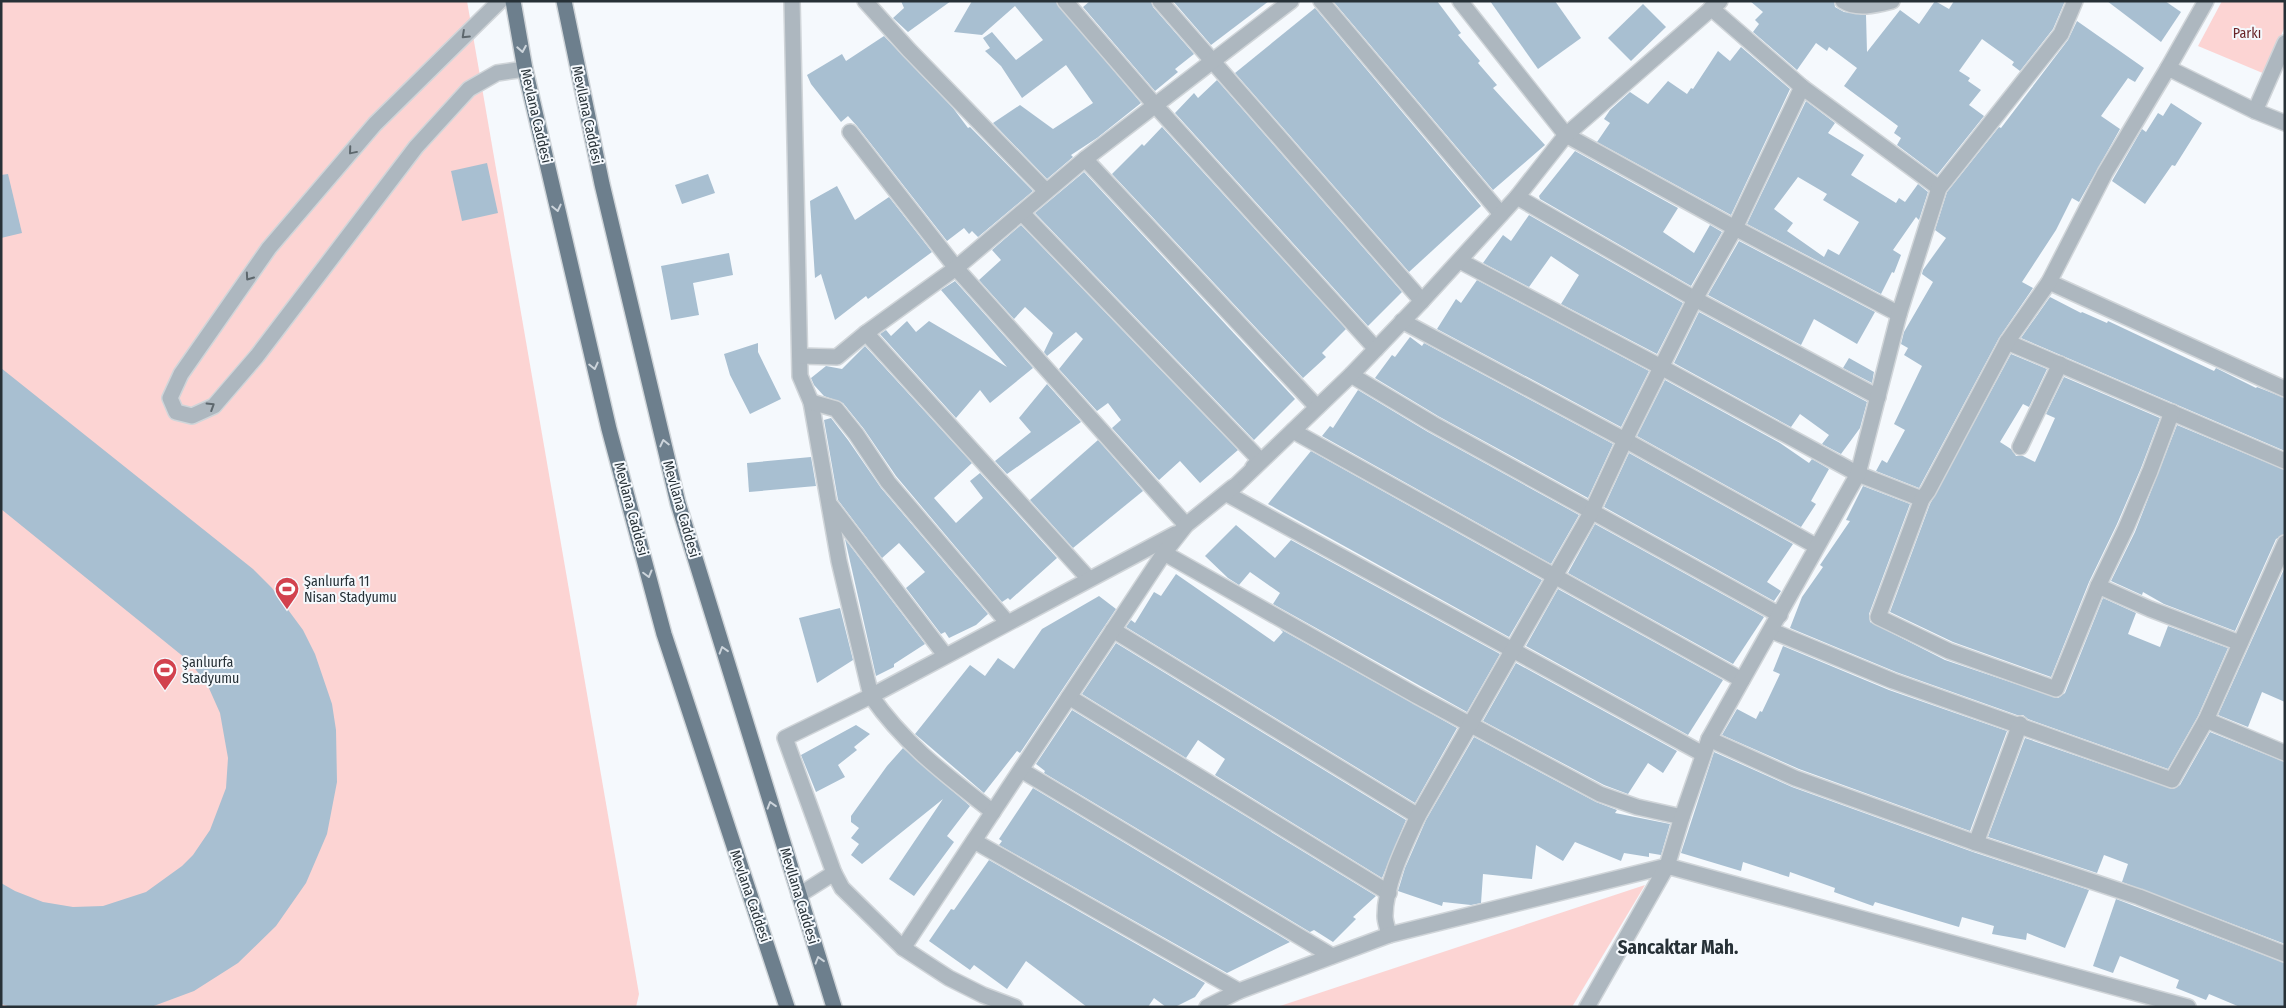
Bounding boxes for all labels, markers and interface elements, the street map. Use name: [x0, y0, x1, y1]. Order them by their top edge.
park label: Parkı: [2233, 25, 2261, 42]
one-way arrow: [461, 29, 470, 38]
one-way arrow: [516, 45, 526, 54]
street label: Mevllana Caddesi: [568, 64, 606, 166]
street label: Mevlana Caddesi: [517, 67, 555, 165]
one-way arrow: [348, 146, 357, 155]
one-way arrow: [551, 203, 562, 212]
one-way arrow: [246, 271, 255, 281]
one-way arrow: [588, 361, 599, 370]
one-way arrow: [206, 403, 215, 413]
one-way arrow: [659, 439, 670, 448]
street label: Mevllana Caddesi: [659, 459, 703, 559]
street label: Mevlana Caddesi: [610, 460, 652, 558]
one-way arrow: [642, 570, 653, 579]
place label: Şanlıurfa 11 Nisan Stadyumu: [304, 573, 397, 606]
sports icon: Şanlıurfa 11 Nisan Stadyumu: [274, 576, 300, 610]
one-way arrow: [719, 646, 729, 654]
place label: Şanlıurfa Stadyumu: [182, 654, 239, 687]
sports icon: Şanlıurfa Stadyumu: [152, 657, 178, 691]
one-way arrow: [767, 801, 777, 810]
street label: Mevllana Caddesi: [776, 846, 822, 946]
street label: Mevlana Caddesi: [726, 848, 774, 944]
district label: Sancaktar Mah.: [1618, 936, 1738, 959]
one-way arrow: [815, 957, 825, 965]

